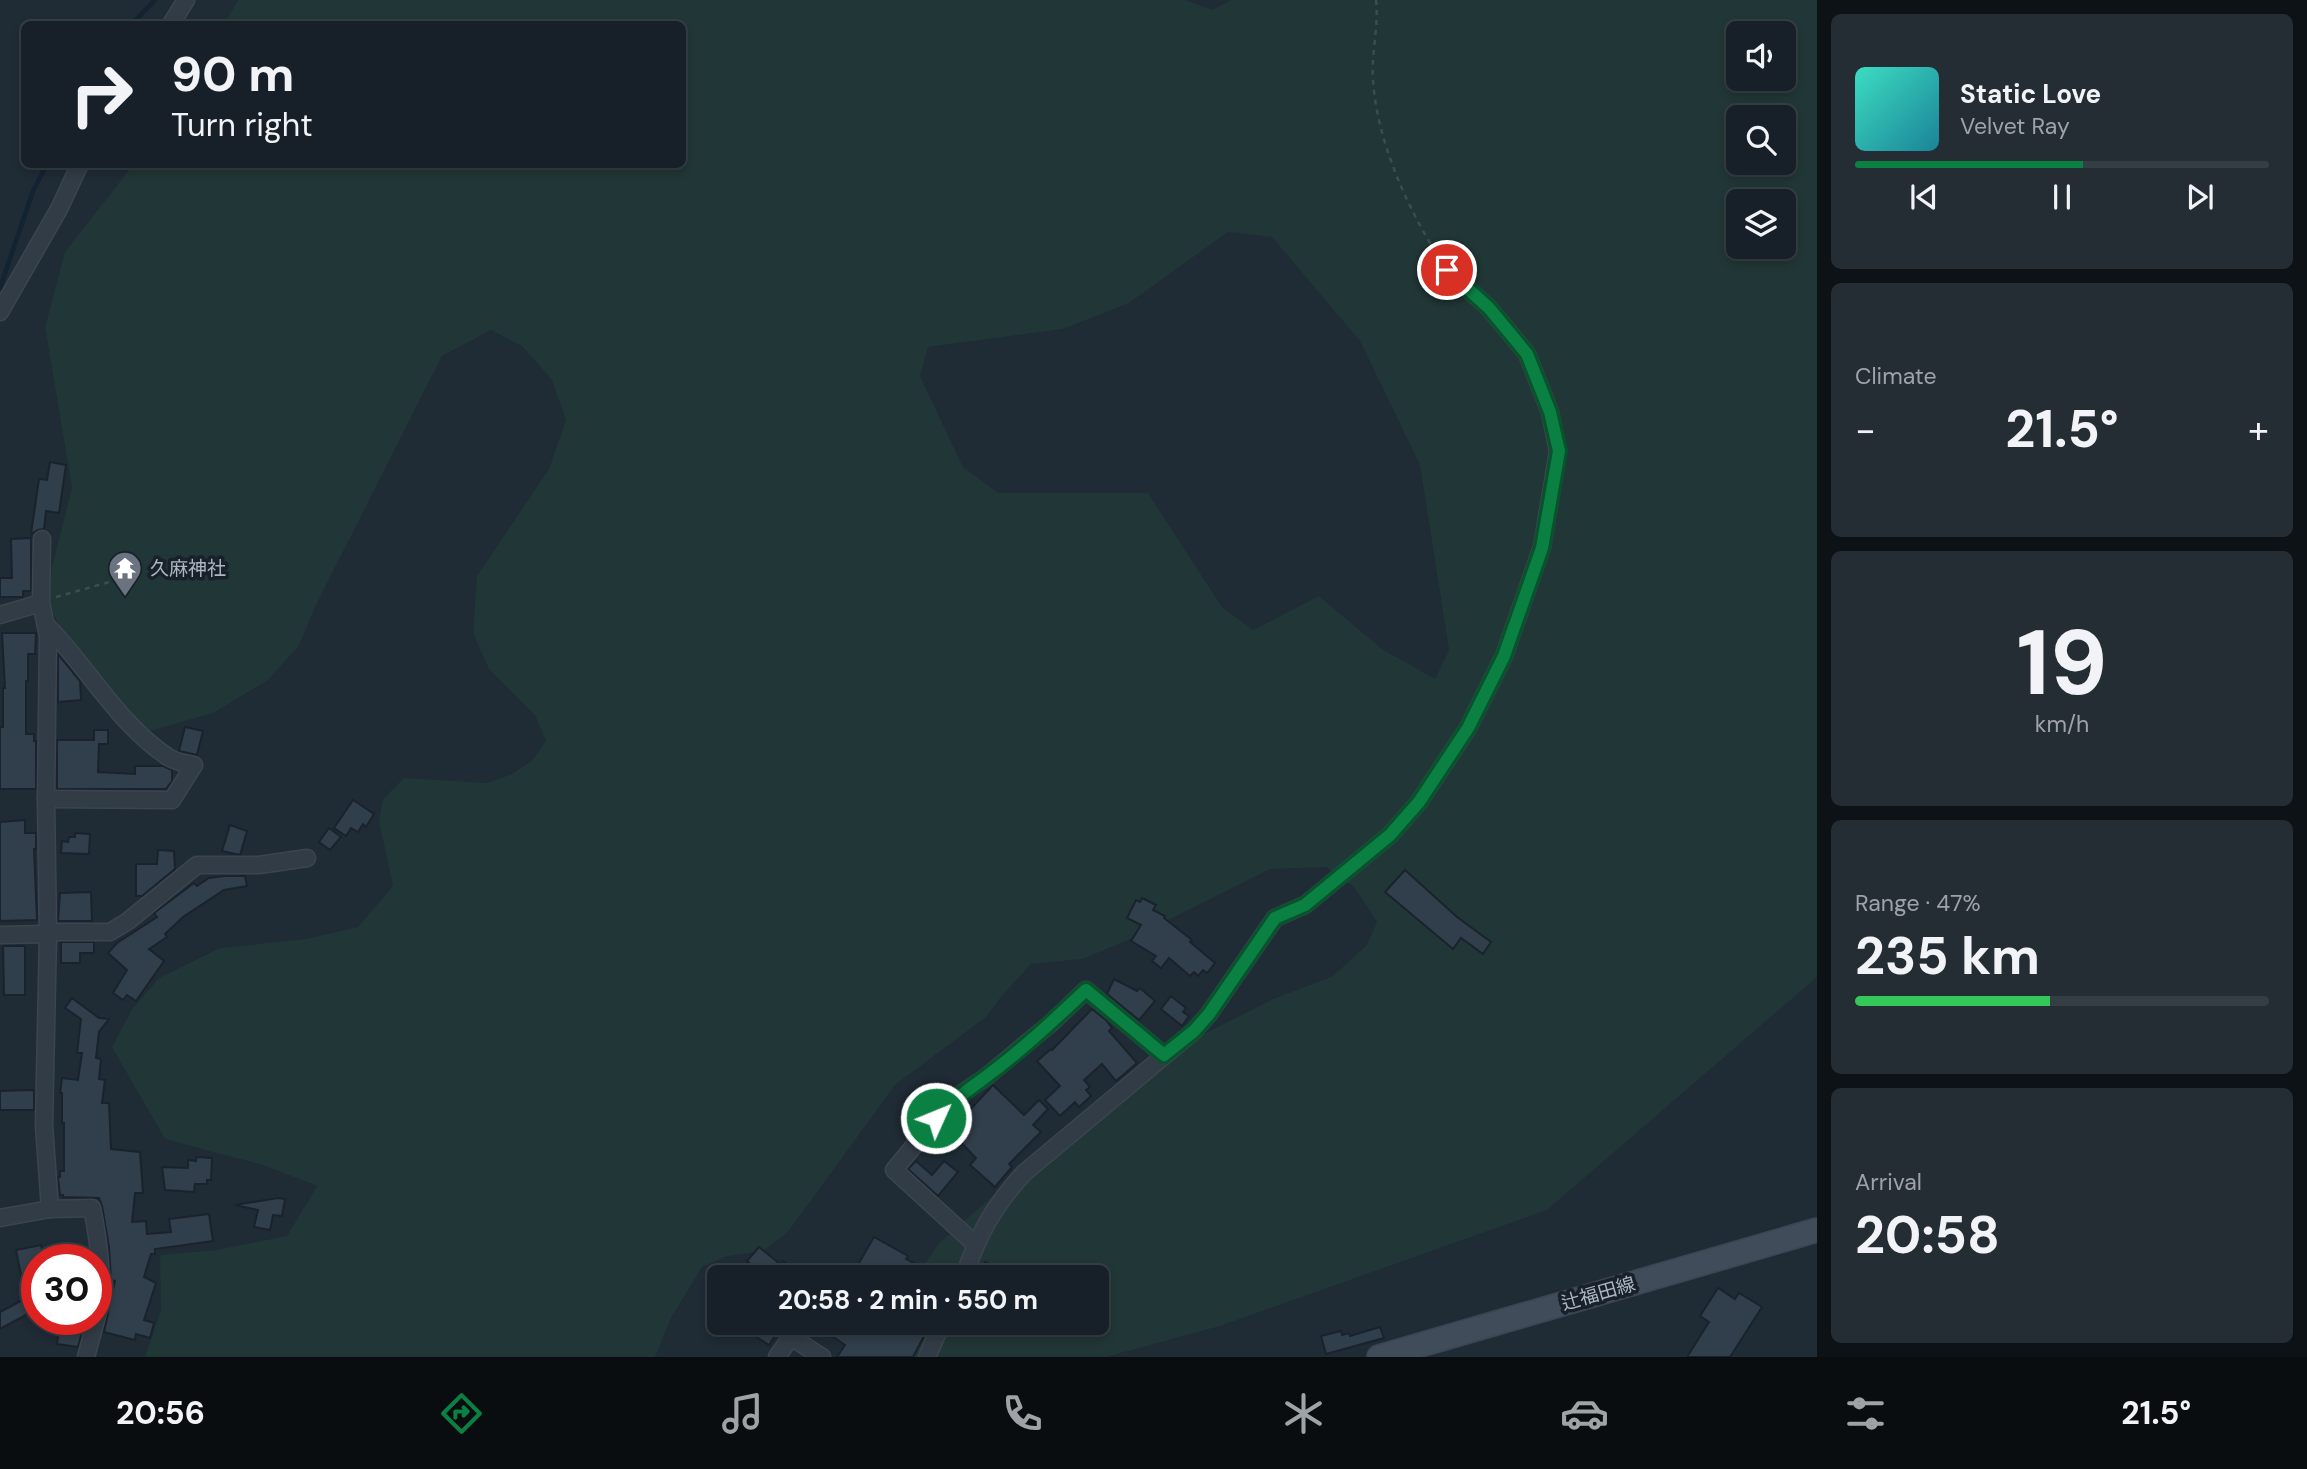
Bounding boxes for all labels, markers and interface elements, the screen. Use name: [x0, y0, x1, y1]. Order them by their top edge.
map controls: [1726, 21, 1796, 259]
button: sound: [1726, 21, 1796, 91]
text: 90 m: [171, 42, 294, 106]
icon: right: [56, 49, 147, 140]
text: Static Love: [1960, 77, 2101, 111]
text: Turn right: [171, 104, 313, 146]
button: search: [1726, 105, 1796, 175]
text: Velvet Ray: [1960, 111, 2070, 141]
icon: previous: [1905, 178, 1943, 216]
icon: pause: [2043, 178, 2081, 216]
icon: next: [2181, 178, 2219, 216]
button: layers: [1726, 189, 1796, 259]
pin: [1417, 240, 1477, 300]
icon: arrive: [1428, 251, 1466, 289]
text: Climate: [1855, 361, 1937, 391]
text: 21.5°: [2005, 395, 2119, 463]
text: −: [1855, 405, 1876, 455]
text: +: [2248, 405, 2269, 455]
temple icon: 久麻神社: [106, 549, 144, 598]
place label: 久麻神社: [150, 556, 226, 581]
text: 19: [2017, 604, 2107, 722]
text: km/h: [2035, 709, 2089, 739]
text: Range · 47%: [1855, 888, 1981, 918]
text: 235 km: [1855, 922, 2040, 990]
position arrow: [899, 1081, 973, 1155]
text: Arrival: [1855, 1167, 1922, 1197]
text: 20:58: [1855, 1201, 2000, 1269]
speed limit sign: 30: [21, 1244, 112, 1335]
street label: 辻福田線: [1558, 1271, 1638, 1316]
text: 20:58 · 2 min · 550 m: [778, 1283, 1038, 1317]
icon: directions: [437, 1389, 486, 1438]
icon: music: [718, 1389, 767, 1438]
icon: phone: [998, 1389, 1047, 1438]
icon: climate: [1279, 1389, 1328, 1438]
icon: car: [1560, 1389, 1609, 1438]
icon: filters: [1841, 1389, 1890, 1438]
text: 20:56: [116, 1392, 205, 1434]
text: 21.5°: [2121, 1392, 2191, 1434]

